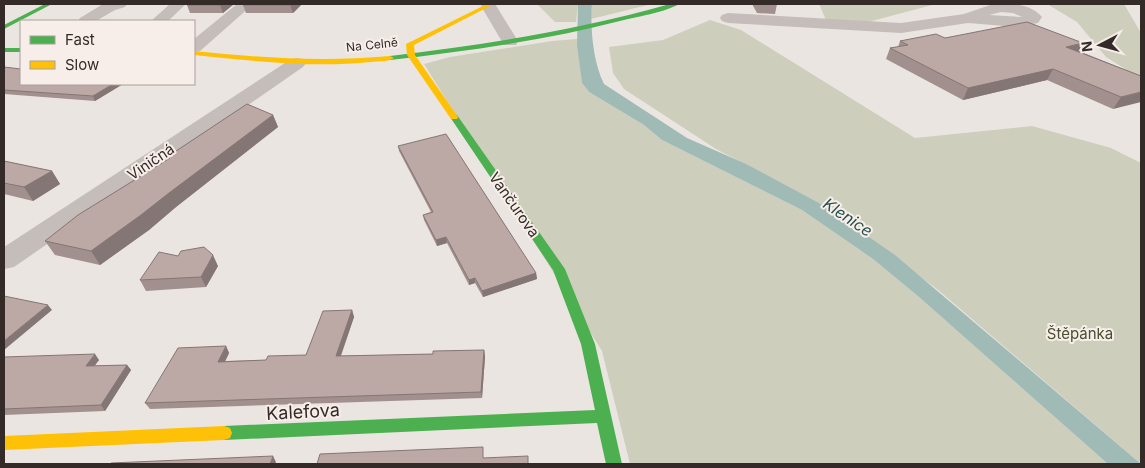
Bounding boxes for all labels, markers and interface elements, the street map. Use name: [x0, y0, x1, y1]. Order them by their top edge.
legend: [20, 20, 195, 85]
north arrow: [1075, 20, 1125, 70]
text: Fast: [65, 30, 95, 49]
street label: Na Celně: [345, 34, 399, 55]
text: N: [1078, 40, 1096, 53]
text: Slow: [65, 55, 99, 74]
street label: Viničná: [124, 139, 178, 184]
street label: Vančurova: [485, 168, 544, 241]
water label: Klenice: [819, 193, 877, 241]
park label: Štěpánka: [1047, 324, 1113, 343]
street label: Kalefova: [266, 399, 340, 424]

